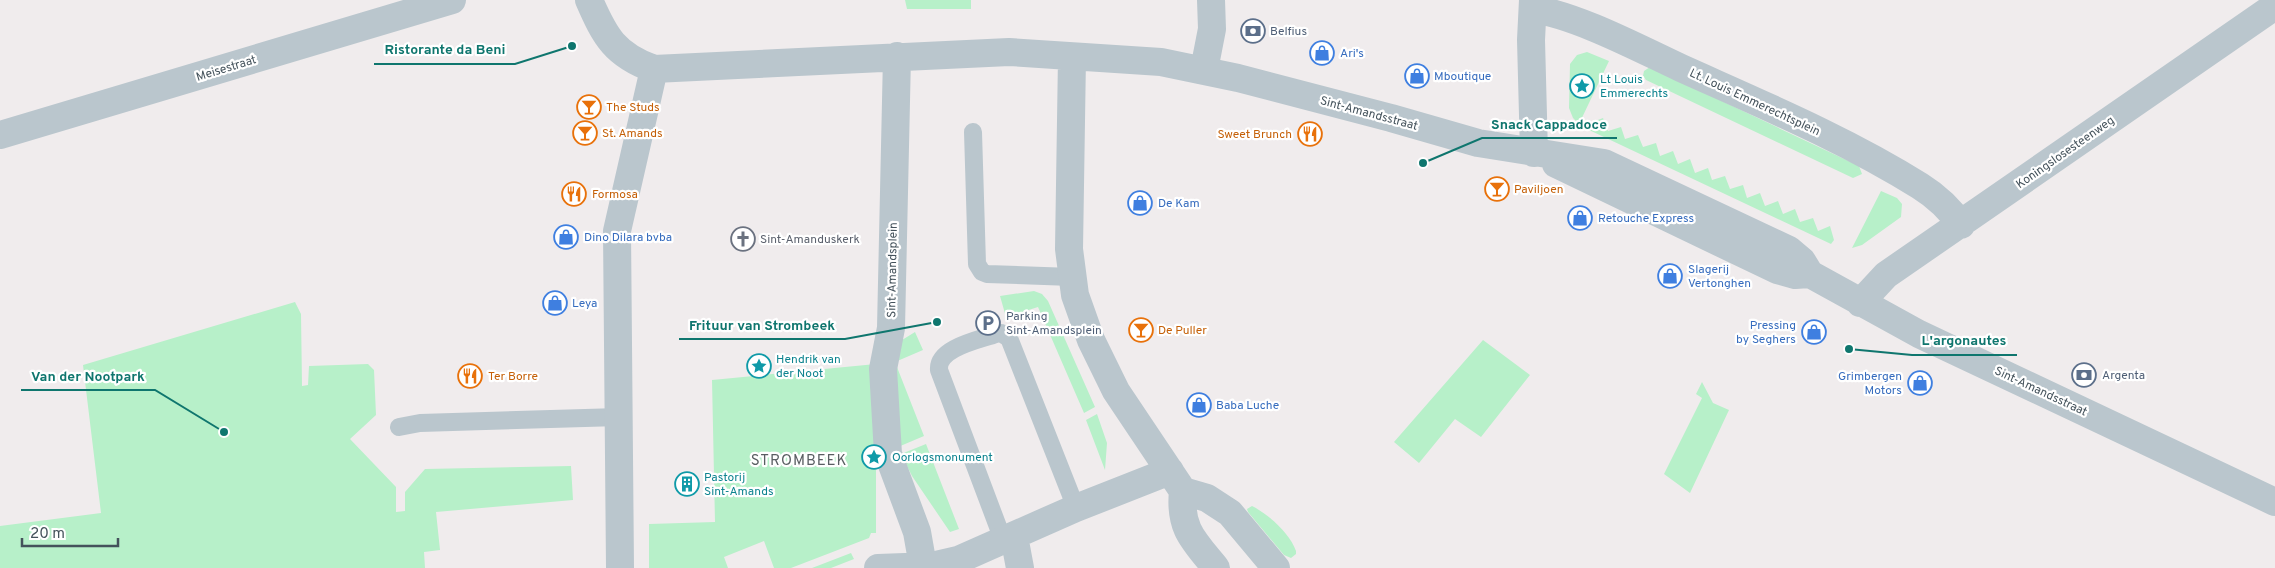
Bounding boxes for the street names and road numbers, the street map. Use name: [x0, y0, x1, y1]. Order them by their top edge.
street label: Meisestraat: [194, 52, 258, 86]
street label: Lt. Louis Emmerechtsplein: [1687, 66, 1822, 140]
street label: Sint-Amandsstraat: [1318, 93, 1419, 135]
street label: Koningslosesteenweg: [2013, 113, 2118, 193]
street label: Sint-Amandsplein: [884, 222, 902, 318]
street label: Sint-Amandsstraat: [1992, 363, 2090, 420]

